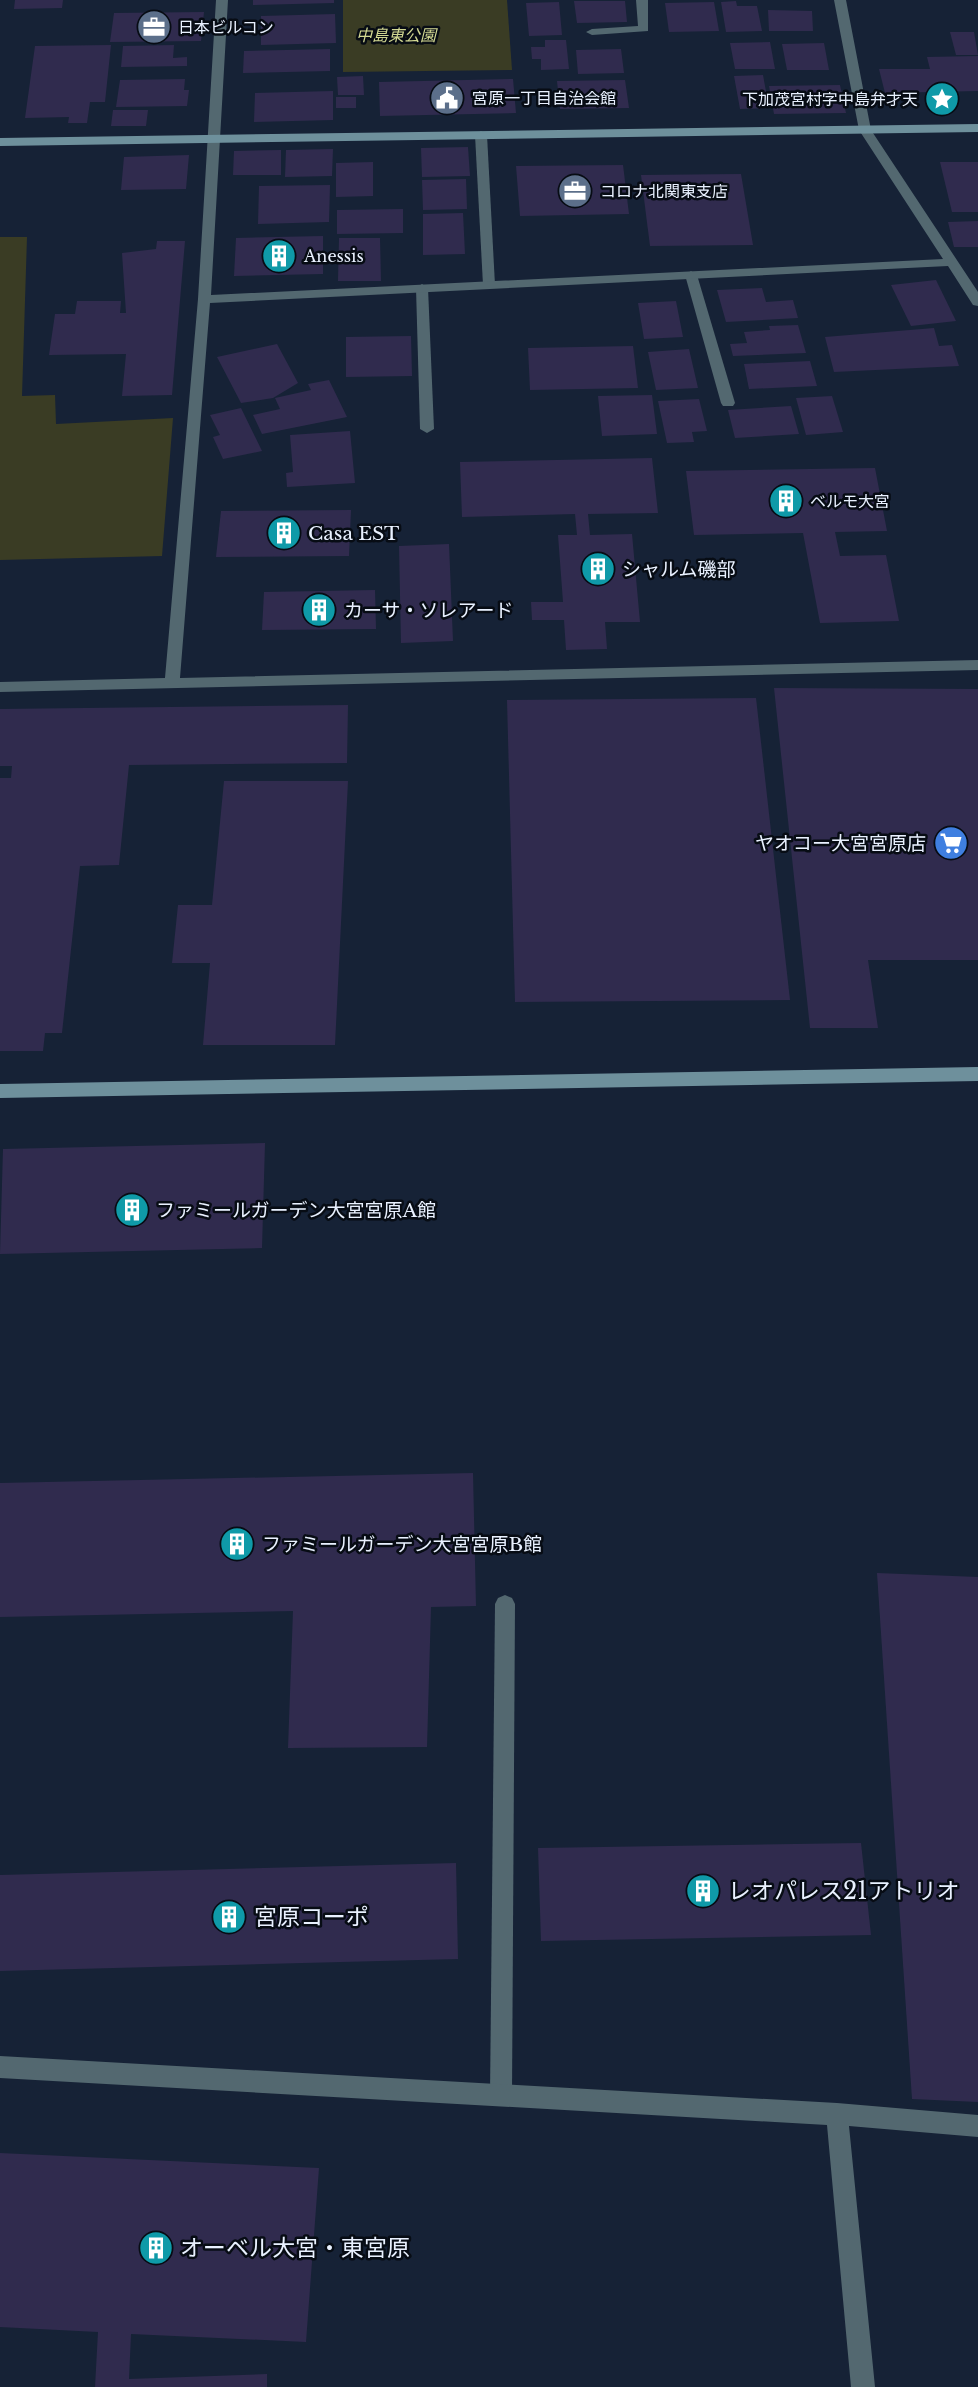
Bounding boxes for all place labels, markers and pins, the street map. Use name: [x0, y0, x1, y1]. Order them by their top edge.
office icon: 日本ビルコン: [135, 8, 173, 46]
place label: 日本ビルコン: [178, 17, 274, 37]
public building icon: 宮原一丁目自治会館: [428, 79, 466, 117]
place icon: 下加茂宮村字中島弁才天: [923, 80, 961, 118]
place label: 宮原一丁目自治会館: [472, 88, 616, 108]
place label: 下加茂宮村字中島弁才天: [742, 89, 918, 109]
office icon: コロナ北関東支店: [556, 172, 594, 210]
place label: コロナ北関東支店: [600, 181, 728, 201]
building icon: Anessis: [260, 237, 298, 275]
place label: Anessis: [303, 246, 364, 266]
building icon: ベルモ大宮: [767, 482, 805, 520]
place label: ベルモ大宮: [810, 491, 890, 511]
building icon: Casa EST: [265, 514, 303, 552]
place label: Casa EST: [308, 522, 399, 545]
building icon: シャルム磯部: [579, 550, 617, 588]
place label: シャルム磯部: [622, 558, 736, 581]
building icon: カーサ・ソレアード: [300, 591, 338, 629]
place label: カーサ・ソレアード: [344, 599, 513, 622]
supermarket icon: ヤオコー大宮宮原店: [932, 824, 970, 862]
place label: ヤオコー大宮宮原店: [755, 832, 926, 855]
building icon: ファミールガーデン大宮宮原A館: [113, 1191, 151, 1229]
place label: ファミールガーデン大宮宮原A館: [156, 1199, 436, 1222]
building icon: ファミールガーデン大宮宮原B館: [218, 1525, 256, 1563]
place label: ファミールガーデン大宮宮原B館: [262, 1533, 542, 1556]
building icon: レオパレス21アトリオ: [684, 1872, 722, 1910]
place label: レオパレス21アトリオ: [728, 1877, 959, 1905]
building icon: 宮原コーポ: [210, 1898, 248, 1936]
place label: 宮原コーポ: [254, 1903, 369, 1931]
building icon: オーベル大宮・東宮原: [137, 2229, 175, 2267]
place label: オーベル大宮・東宮原: [180, 2234, 410, 2262]

